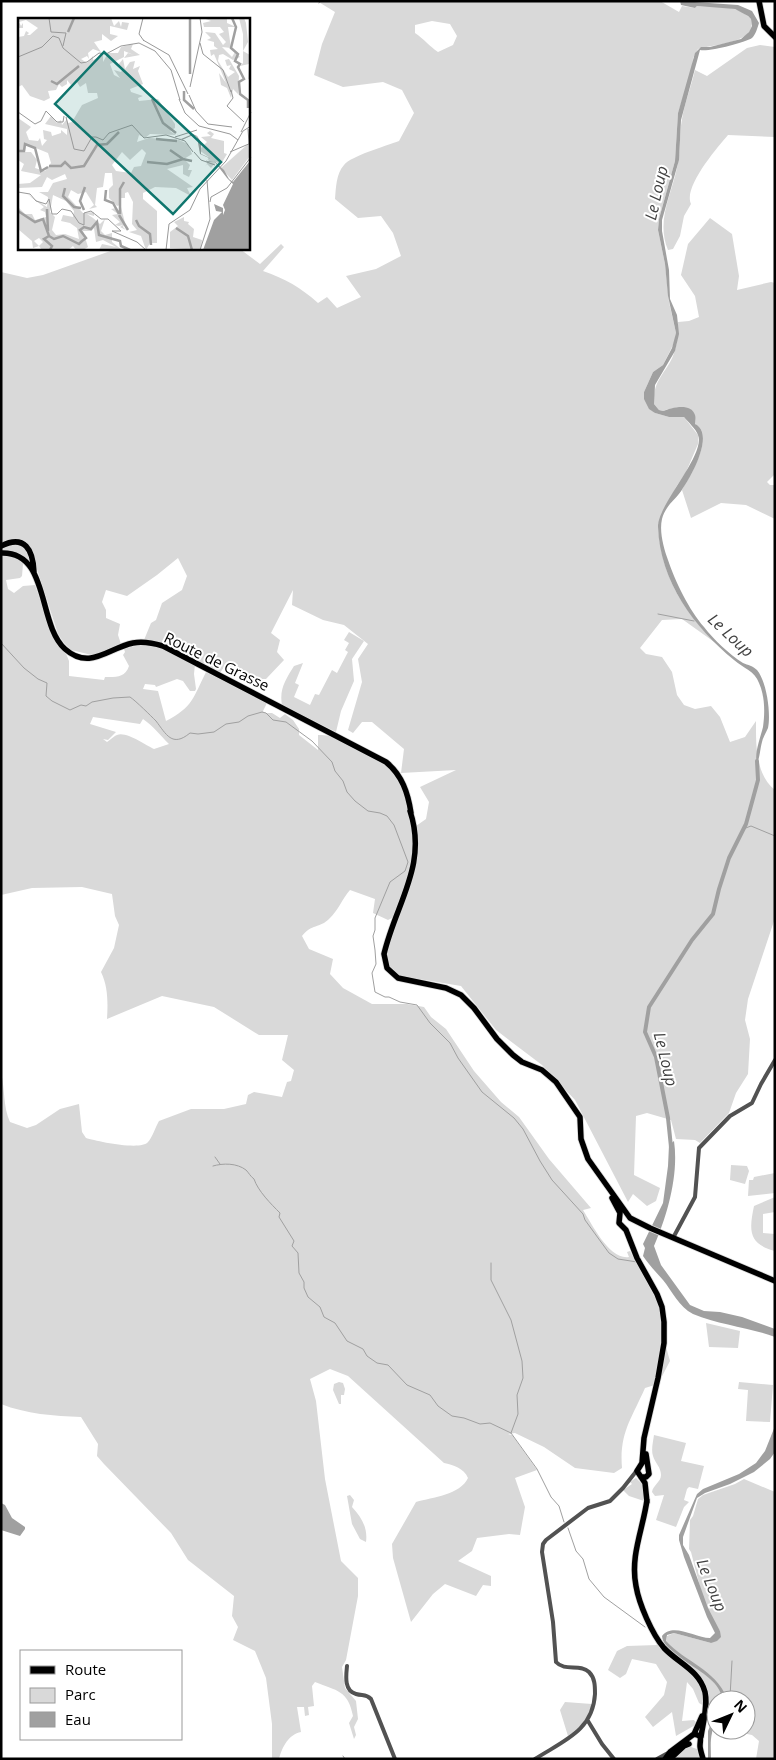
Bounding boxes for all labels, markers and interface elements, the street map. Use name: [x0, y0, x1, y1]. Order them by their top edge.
inset map: [18, 18, 250, 250]
water label: Le Loup: [639, 164, 673, 222]
water label: Le Loup: [703, 608, 759, 662]
street label: Route de Grasse: [161, 627, 273, 695]
water label: Le Loup: [649, 1030, 683, 1088]
water label: Le Loup: [692, 1555, 732, 1615]
legend: [20, 1650, 182, 1740]
text: Route: [65, 1659, 106, 1679]
text: Parc: [65, 1684, 96, 1704]
north arrow: [706, 1690, 756, 1740]
text: N: [730, 1695, 752, 1716]
text: Eau: [65, 1709, 91, 1729]

